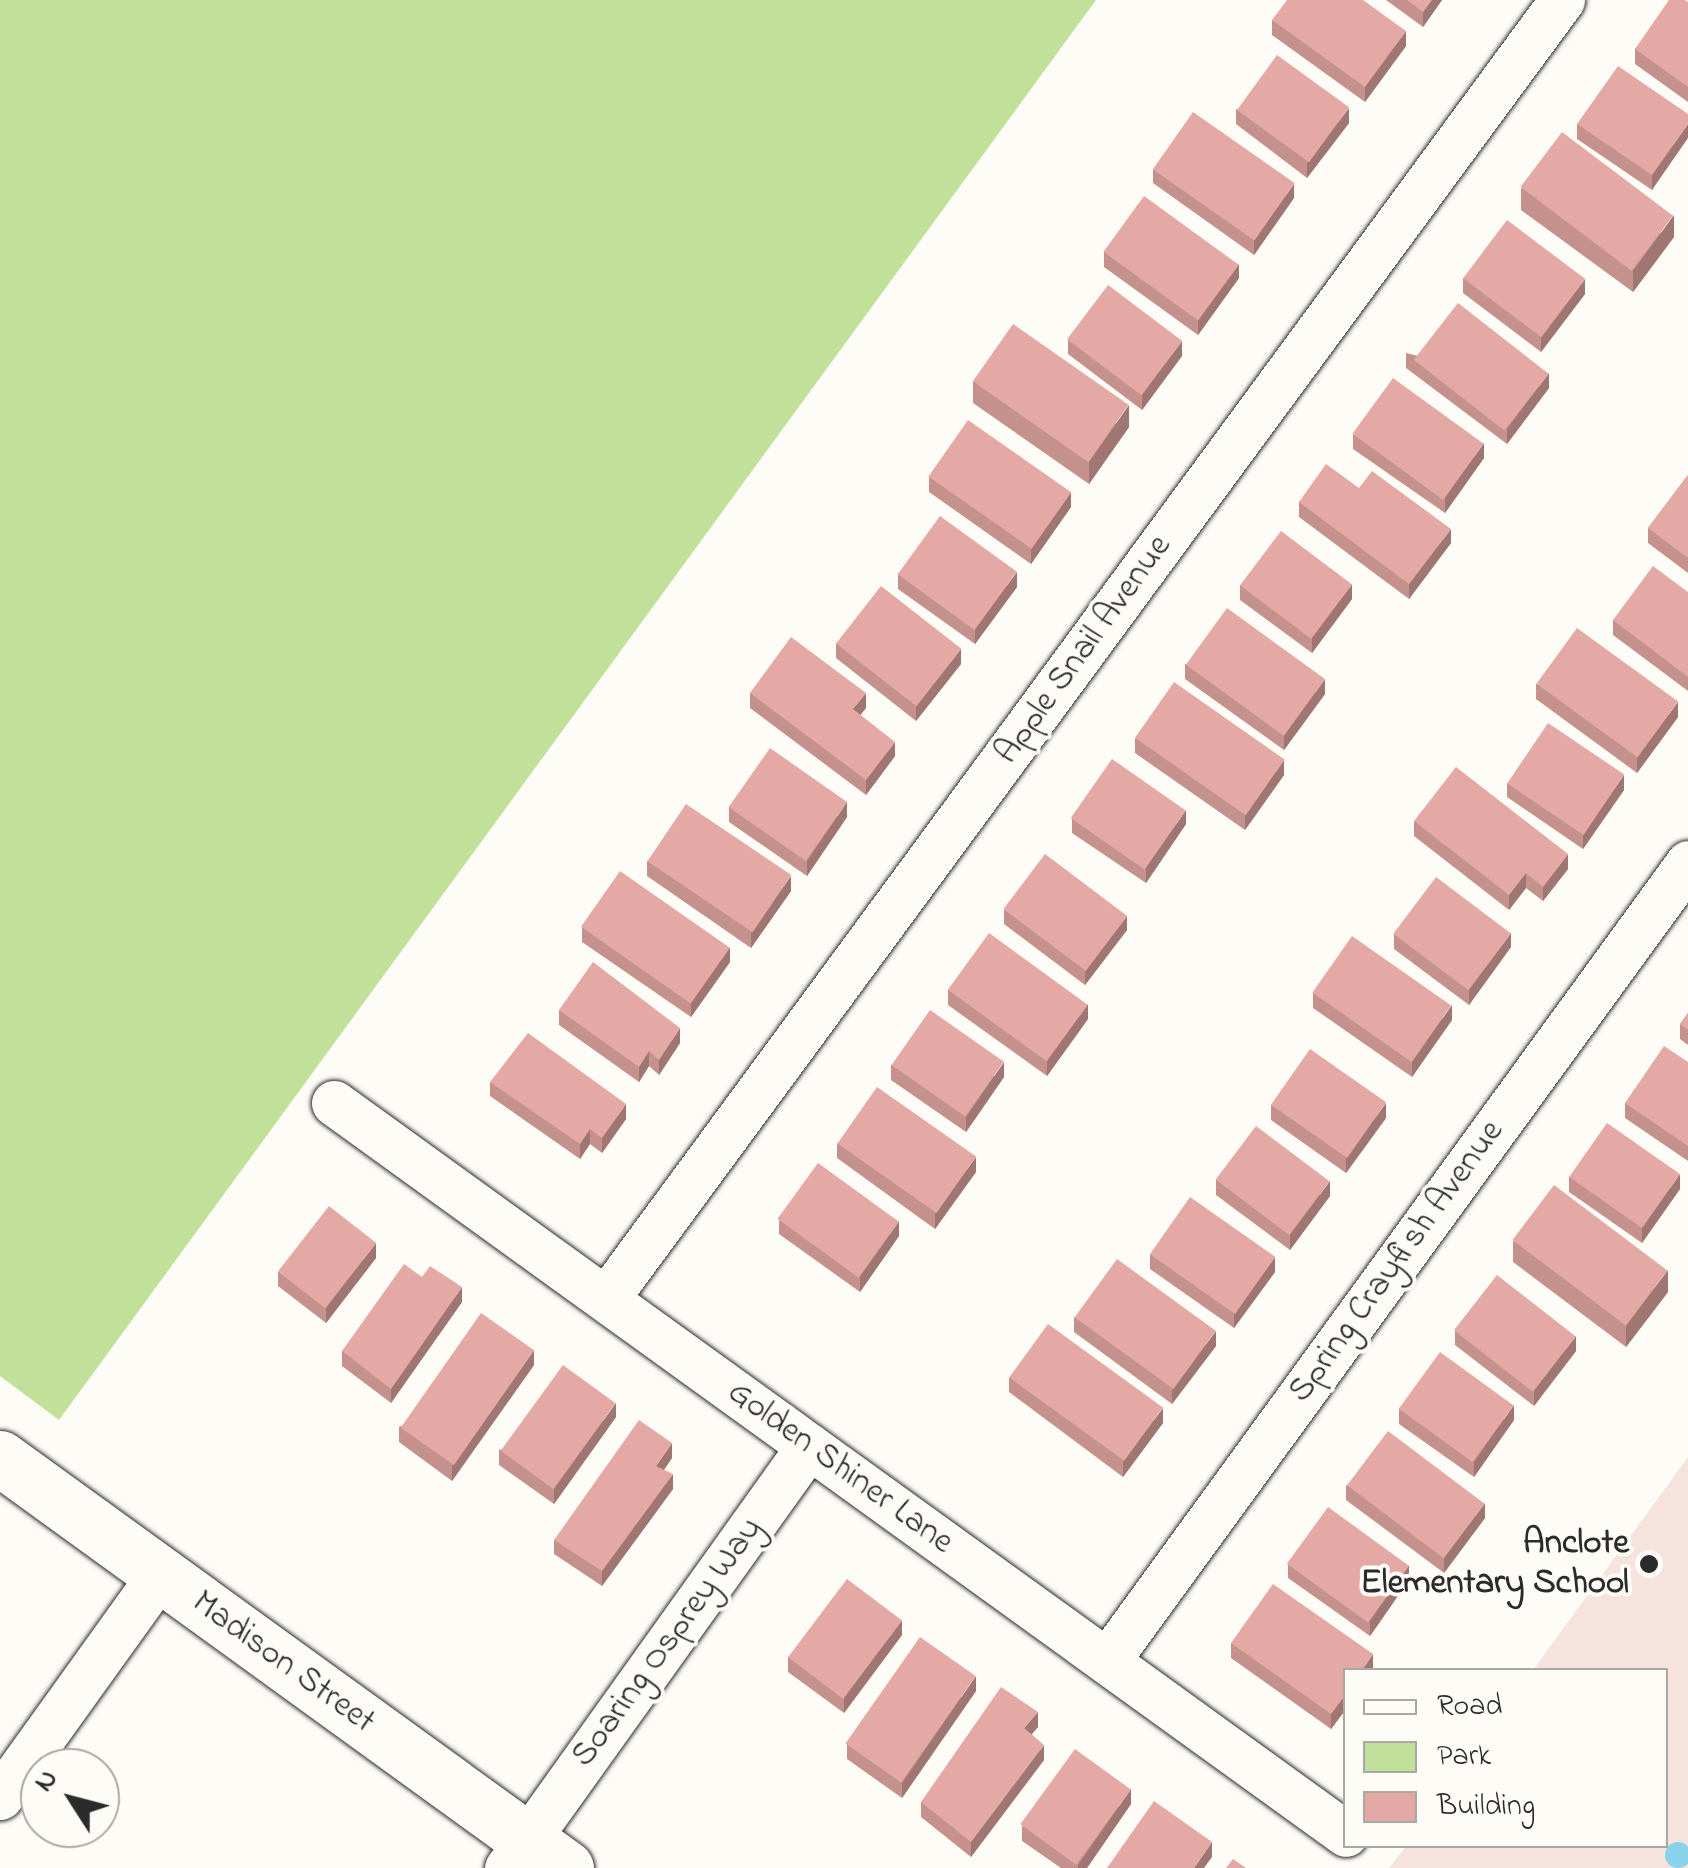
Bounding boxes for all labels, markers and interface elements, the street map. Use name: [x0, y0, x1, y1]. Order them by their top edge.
street label: Apple Snail Avenue: [987, 527, 1181, 773]
street label: Spring Crayfish Avenue: [1280, 1112, 1514, 1412]
street label: Golden Shiner Lane: [719, 1372, 961, 1564]
street label: Soaring Osprey Way: [563, 1510, 773, 1776]
place label: Anclote Elementary School: [1361, 1523, 1629, 1605]
marker: Anclote Elementary School: [1638, 1553, 1660, 1575]
street label: Madison Street: [183, 1582, 383, 1744]
legend: [1343, 1668, 1668, 1848]
text: Road: [1437, 1685, 1502, 1729]
text: Park: [1437, 1735, 1491, 1779]
north arrow: [20, 1748, 120, 1848]
text: N: [25, 1762, 69, 1801]
text: Building: [1437, 1785, 1535, 1829]

